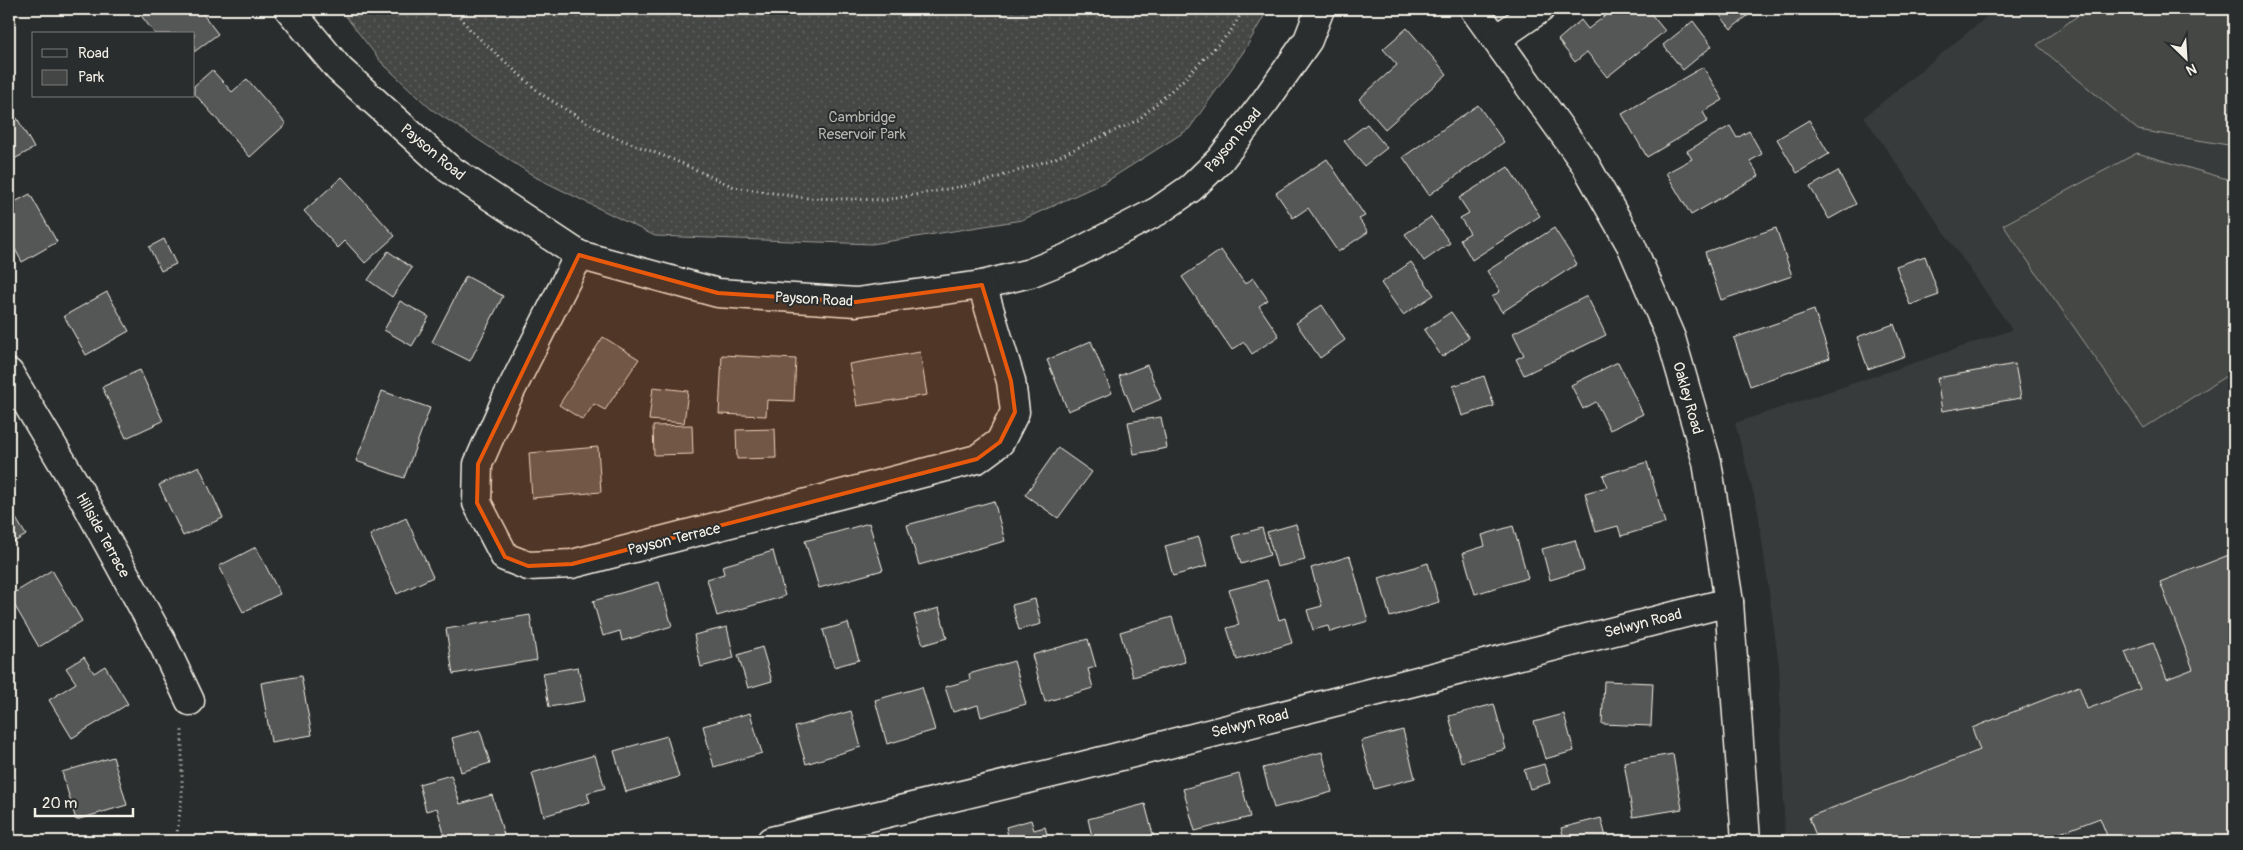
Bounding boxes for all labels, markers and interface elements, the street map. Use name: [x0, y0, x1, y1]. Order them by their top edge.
legend: [32, 32, 195, 98]
north arrow: [2160, 32, 2210, 82]
text: Road: [78, 44, 109, 63]
text: N: [2183, 60, 2199, 79]
text: Park: [78, 68, 105, 87]
street label: Payson Road: [1201, 104, 1266, 176]
park label: Cambridge Reservoir Park: [818, 108, 907, 144]
street label: Payson Road: [397, 120, 469, 185]
street label: Payson Road: [774, 288, 854, 311]
street label: Oakley Road: [1668, 360, 1707, 437]
street label: Hillside Terrace: [71, 489, 134, 582]
street label: Payson Terrace: [626, 519, 723, 560]
street label: Selwyn Road: [1602, 605, 1684, 642]
street label: Selwyn Road: [1209, 705, 1291, 742]
scale bar: [35, 785, 132, 817]
text: 20 m: [42, 794, 77, 813]

